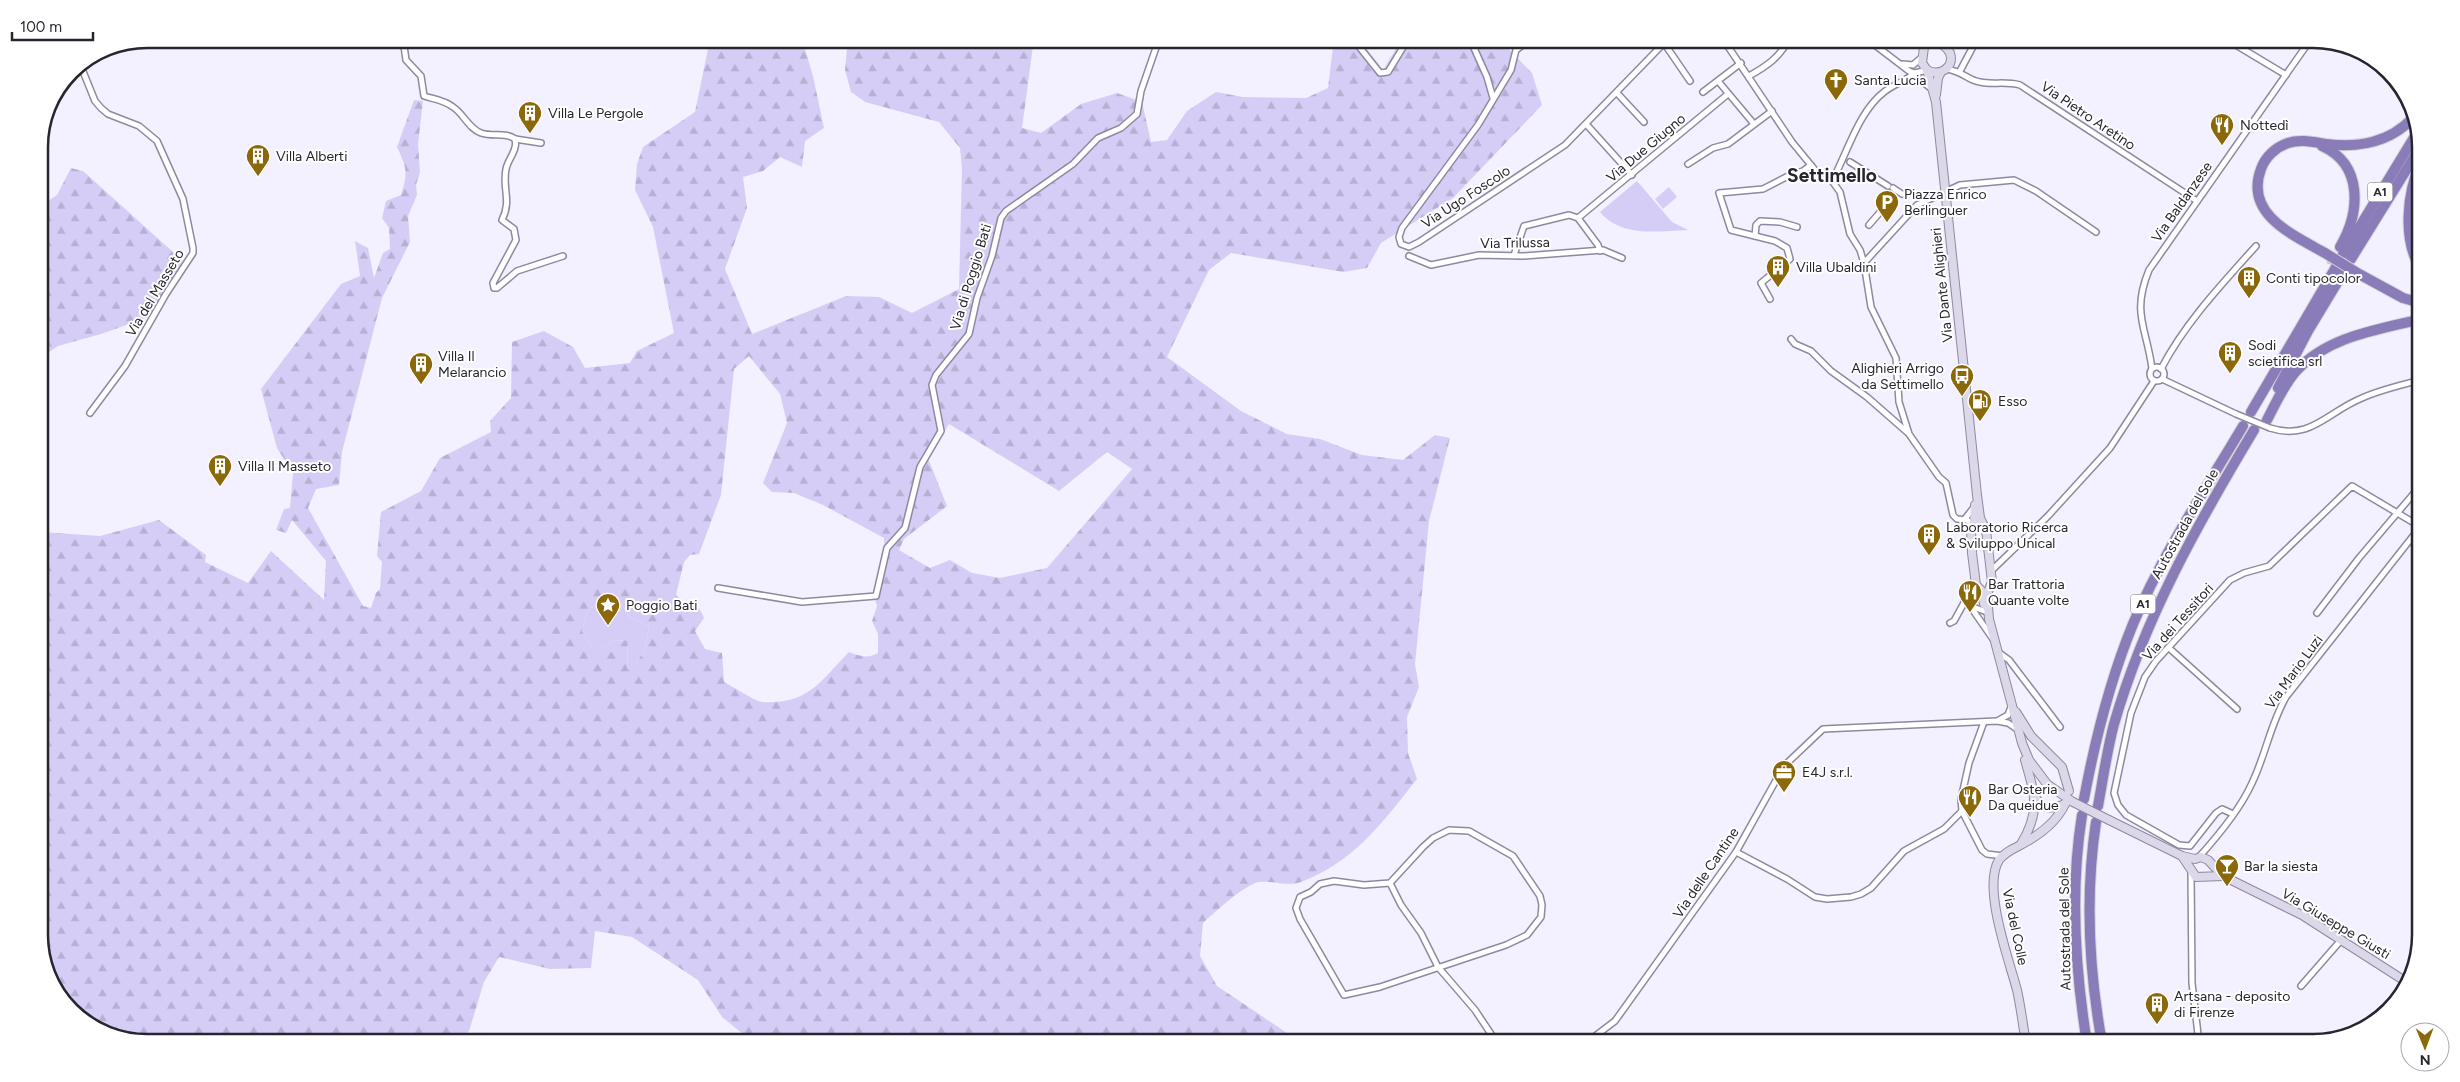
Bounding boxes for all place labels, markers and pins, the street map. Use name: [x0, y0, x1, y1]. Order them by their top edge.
church icon: Santa Lucia: [1823, 67, 1849, 101]
place label: Santa Lucia: [1854, 72, 1926, 89]
building icon: Villa Le Pergole: [517, 100, 543, 134]
place label: Villa Le Pergole: [548, 105, 644, 122]
restaurant icon: Nottedì: [2209, 112, 2235, 146]
place label: Nottedì: [2240, 117, 2289, 134]
building icon: Villa Alberti: [245, 143, 271, 177]
place label: Villa Alberti: [276, 148, 347, 165]
place label: Piazza Enrico Berlinguer: [1904, 186, 1987, 219]
parking icon: Piazza Enrico Berlinguer: [1874, 189, 1900, 223]
building icon: Villa Ubaldini: [1765, 254, 1791, 288]
place label: Villa Ubaldini: [1796, 259, 1877, 276]
building icon: Conti tipocolor: [2236, 265, 2262, 299]
place label: Conti tipocolor: [2266, 270, 2361, 287]
place label: Sodi scietifica srl: [2248, 337, 2322, 370]
building icon: Sodi scietifica srl: [2217, 340, 2243, 374]
place label: Villa Il Melarancio: [438, 348, 506, 381]
building icon: Villa Il Melarancio: [408, 351, 434, 385]
place label: Alighieri Arrigo da Settimello: [1851, 360, 1944, 393]
bus stop icon: Alighieri Arrigo da Settimello: [1949, 363, 1975, 397]
fuel station icon: Esso: [1967, 388, 1993, 422]
place label: Esso: [1998, 393, 2027, 410]
building icon: Villa Il Masseto: [207, 453, 233, 487]
place label: Villa Il Masseto: [238, 458, 331, 475]
place label: Laboratorio Ricerca & Sviluppo Unical: [1946, 519, 2068, 552]
building icon: Laboratorio Ricerca & Sviluppo Unical: [1916, 522, 1942, 556]
place label: Bar Trattoria Quante volte: [1988, 576, 2070, 609]
restaurant icon: Bar Trattoria Quante volte: [1957, 579, 1983, 613]
place icon: Poggio Bati: [595, 592, 621, 626]
place label: Poggio Bati: [626, 597, 698, 614]
office icon: E4J s.r.l.: [1771, 759, 1797, 793]
place label: E4J s.r.l.: [1802, 764, 1853, 781]
place label: Bar Osteria Da queidue: [1988, 781, 2059, 814]
restaurant icon: Bar Osteria Da queidue: [1957, 784, 1983, 818]
bar icon: Bar la siesta: [2214, 853, 2240, 887]
place label: Bar la siesta: [2244, 858, 2318, 875]
place label: Artsana - deposito di Firenze: [2174, 988, 2290, 1021]
building icon: Artsana - deposito di Firenze: [2144, 991, 2170, 1025]

